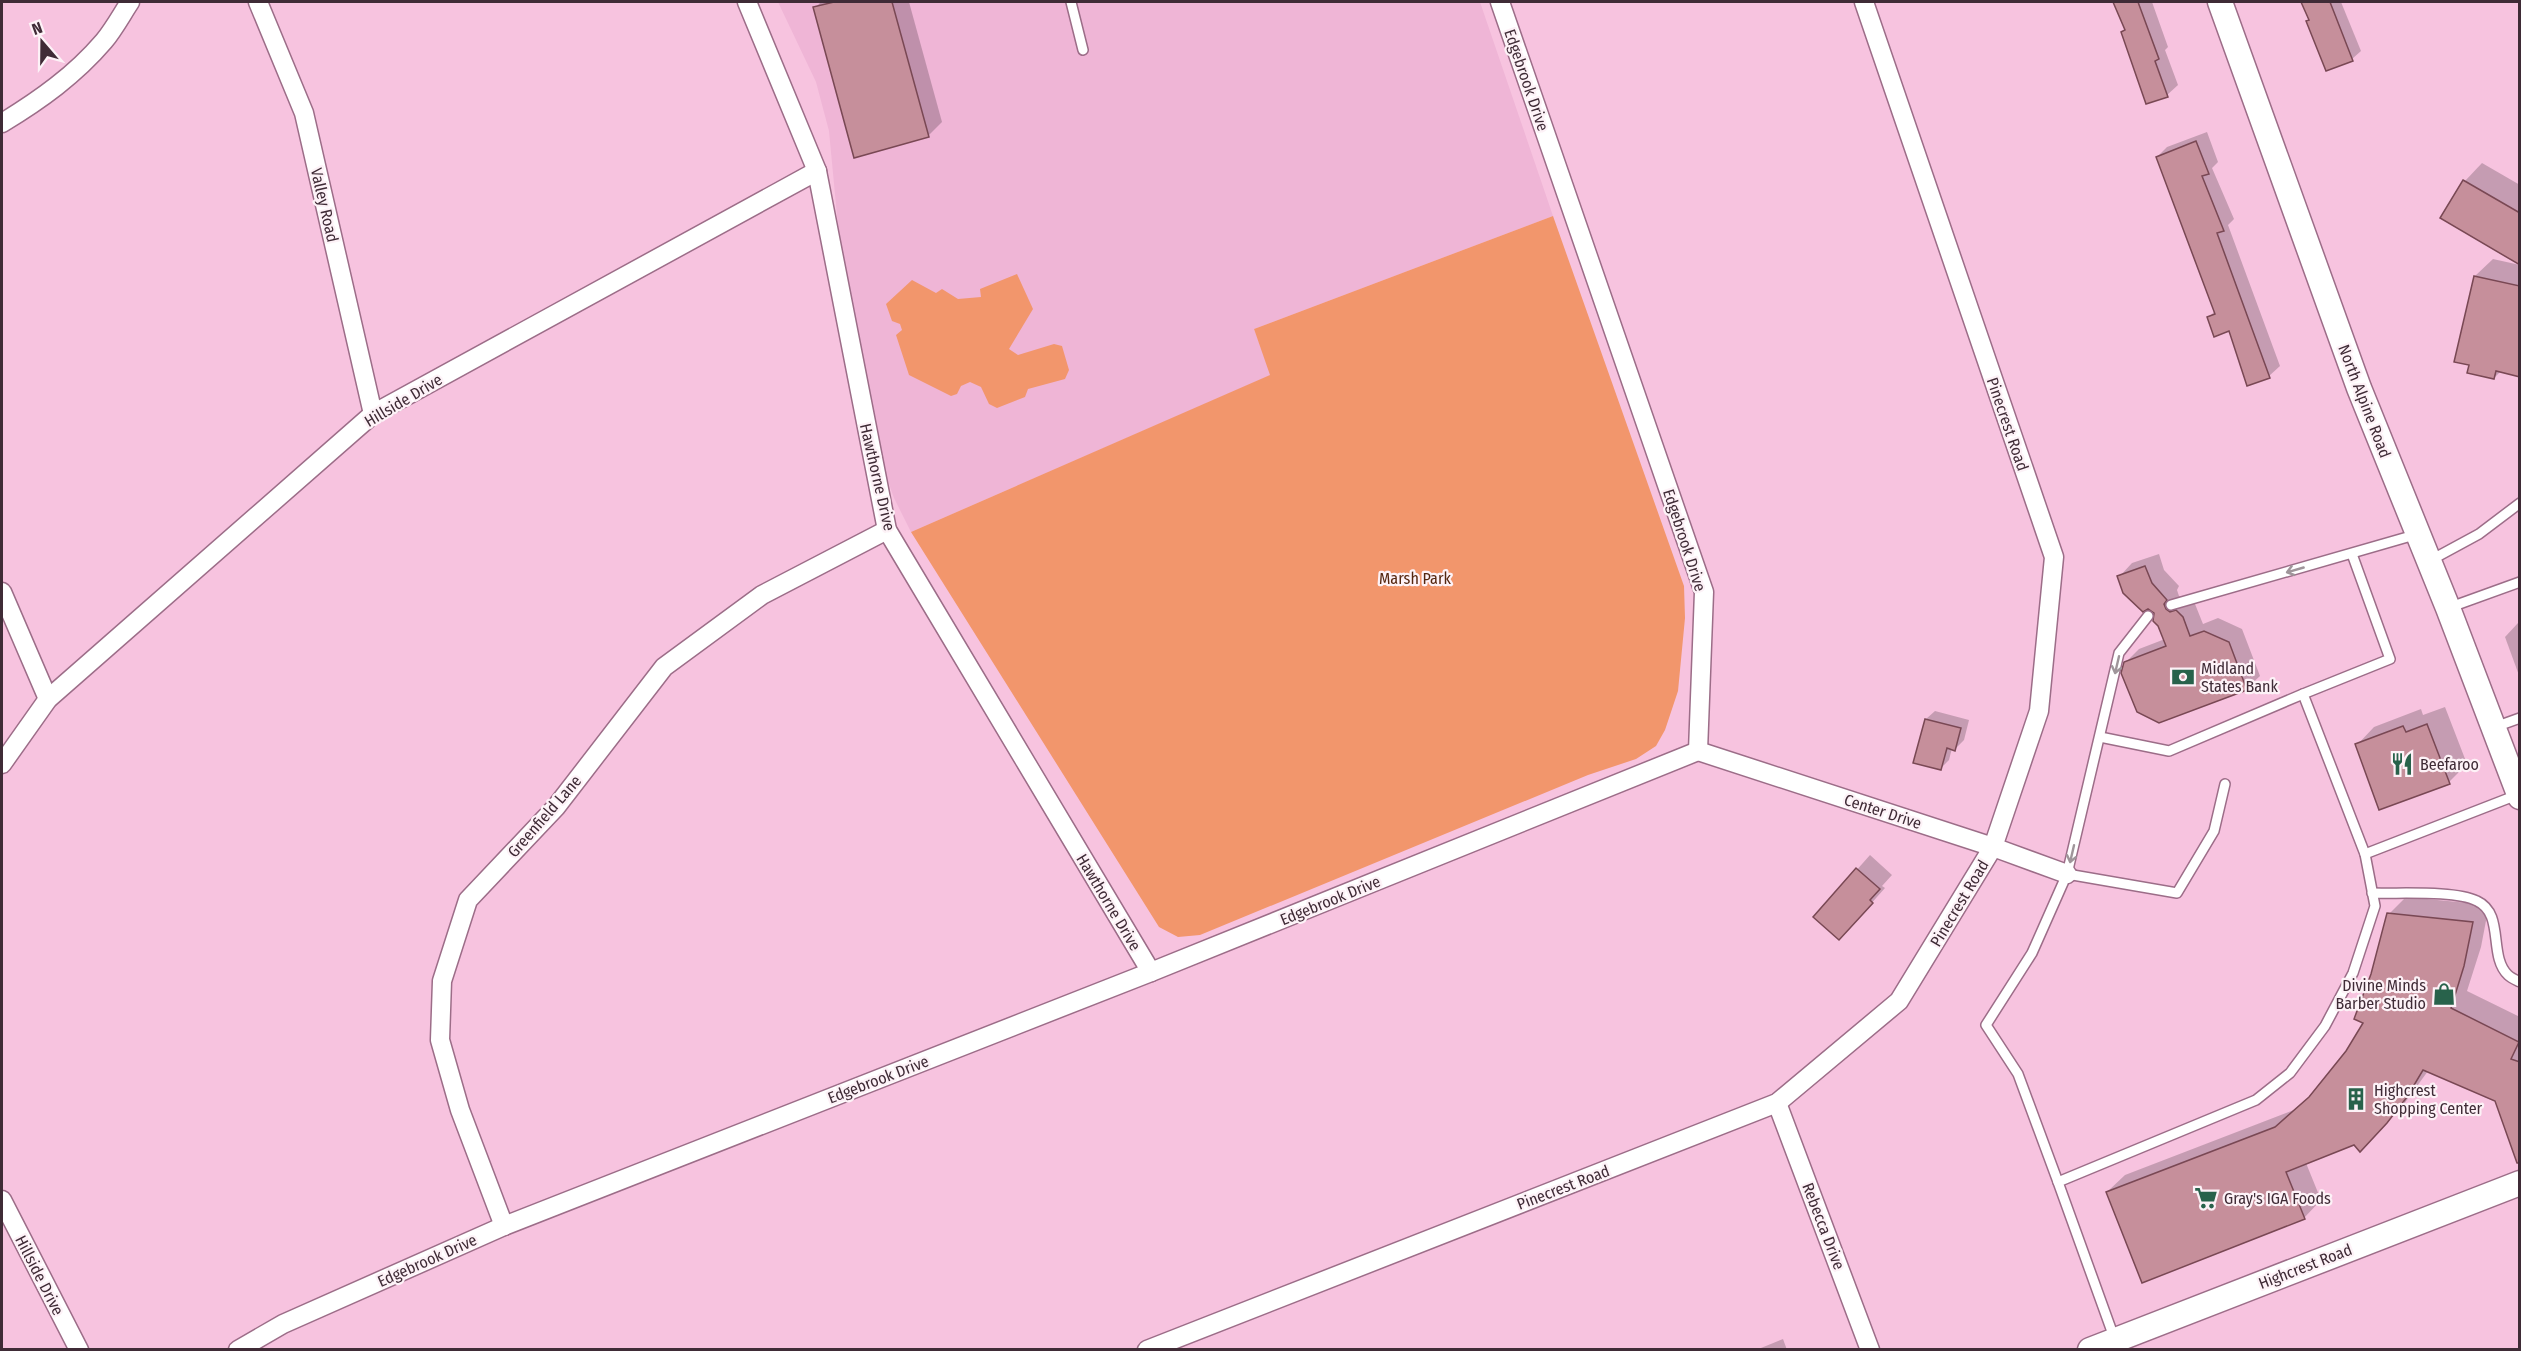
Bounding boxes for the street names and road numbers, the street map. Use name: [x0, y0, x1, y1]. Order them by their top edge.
street label: Edgebrook Drive: [1500, 27, 1553, 134]
street label: Valley Road: [307, 166, 342, 244]
street label: North Alpine Road: [2334, 342, 2395, 460]
street label: Hillside Drive: [361, 370, 446, 431]
street label: Pinecrest Road: [1983, 375, 2032, 473]
street label: Hawthorne Drive: [856, 422, 899, 533]
street label: Edgebrook Drive: [1659, 487, 1710, 594]
street label: Greenfield Lane: [504, 771, 585, 861]
street label: Center Drive: [1842, 790, 1924, 833]
street label: Hawthorne Drive: [1072, 850, 1145, 954]
street label: Pinecrest Road: [1926, 857, 1993, 950]
street label: Edgebrook Drive: [1277, 872, 1383, 929]
street label: Edgebrook Drive: [825, 1051, 931, 1107]
street label: Pinecrest Road: [1514, 1161, 1612, 1214]
street label: Rebecca Drive: [1798, 1180, 1849, 1272]
street label: Edgebrook Drive: [375, 1230, 480, 1291]
street label: Hillside Drive: [11, 1232, 68, 1318]
street label: Highcrest Road: [2256, 1240, 2355, 1293]

